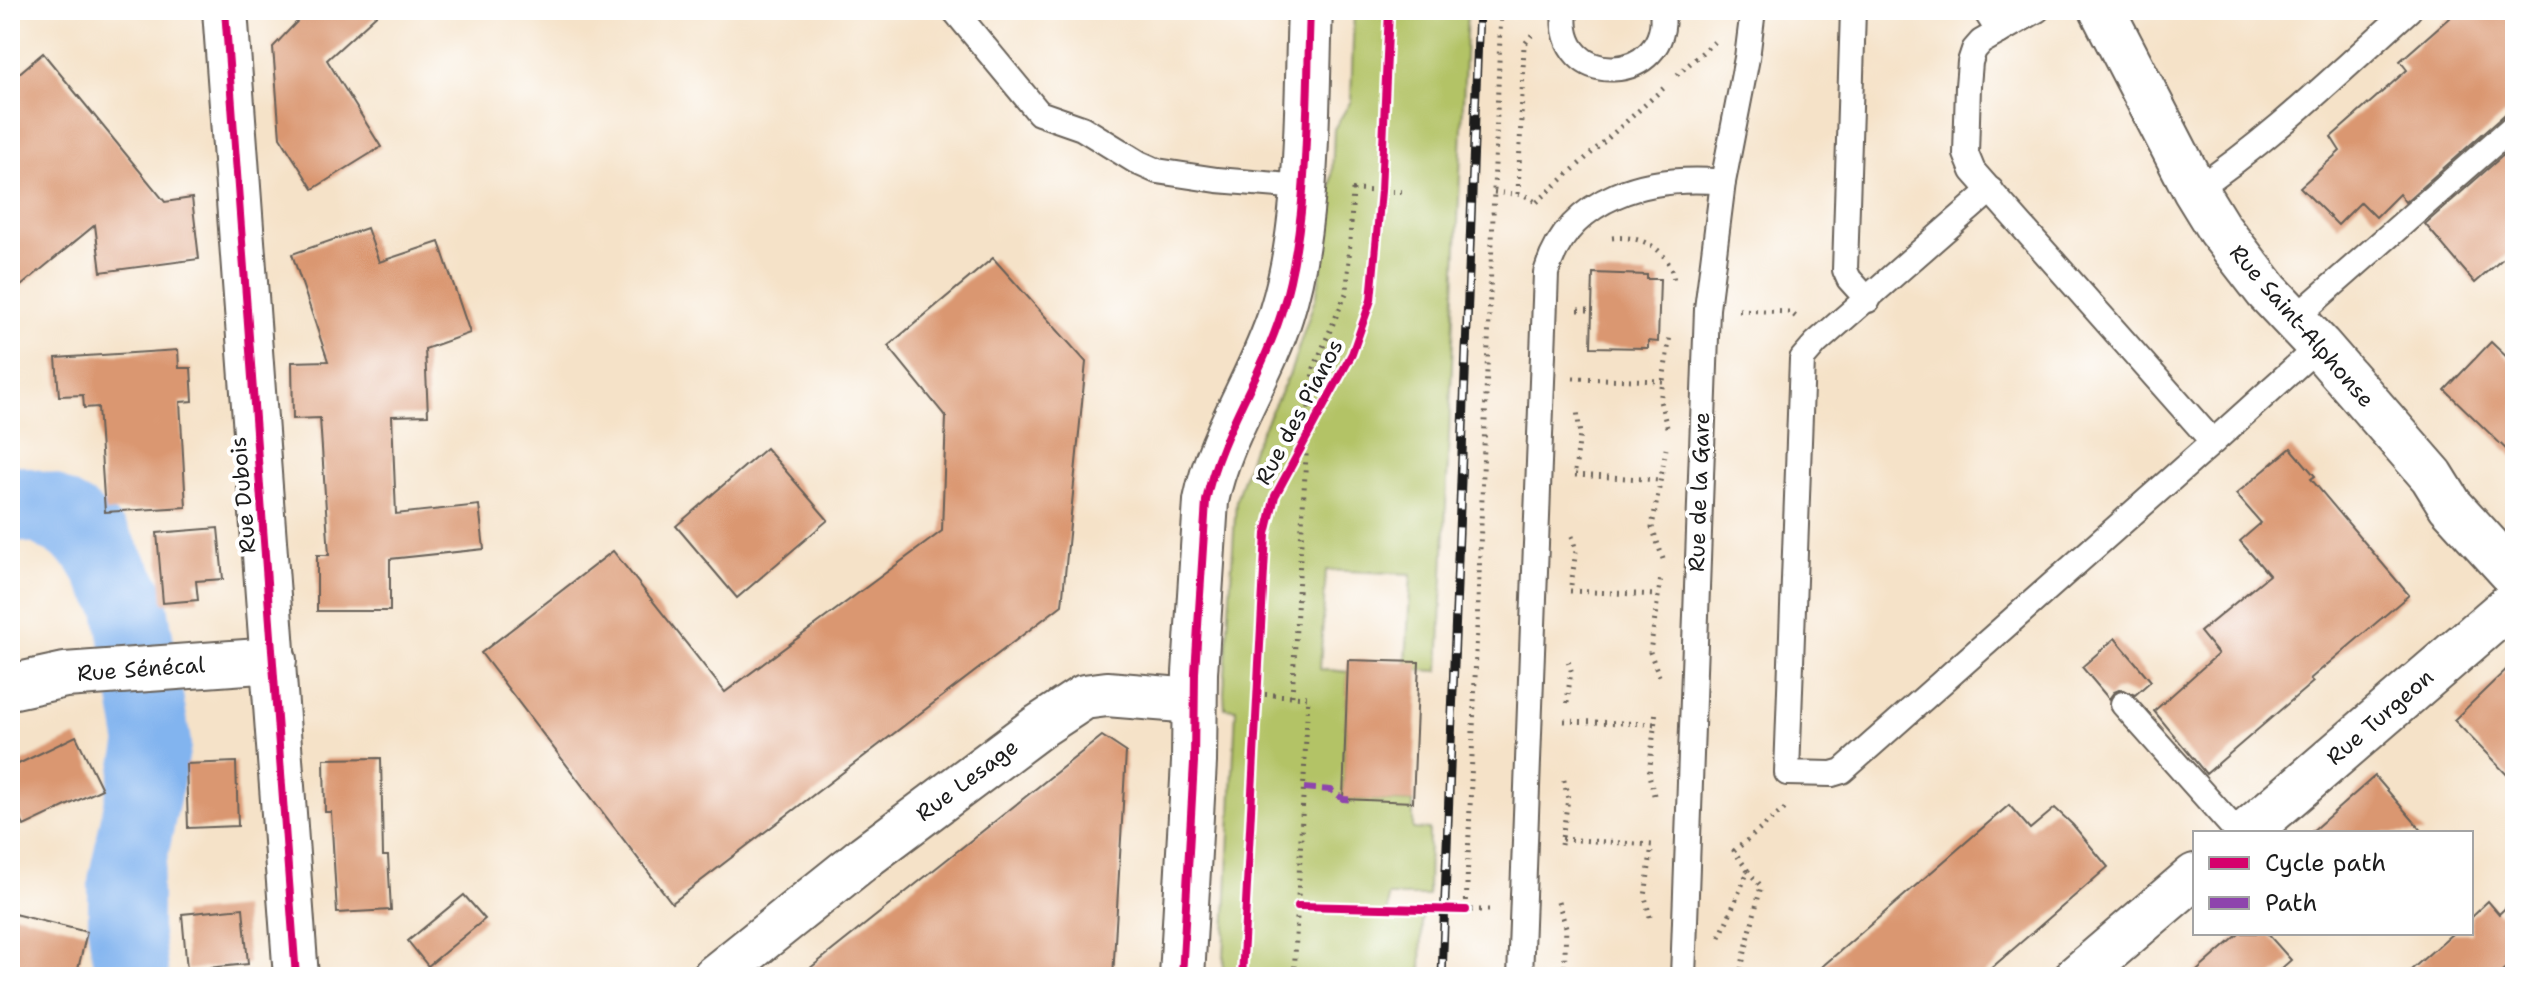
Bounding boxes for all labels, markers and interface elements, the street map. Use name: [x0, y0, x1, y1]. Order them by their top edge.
street label: Rue Saint-Alphonse: [2223, 238, 2381, 414]
street label: Rue des Pianos: [1248, 334, 1350, 490]
street label: Rue de la Gare: [1682, 411, 1716, 573]
street label: Rue Dubois: [223, 435, 263, 555]
street label: Rue Sénécal: [76, 650, 206, 688]
street label: Rue Turgeon: [2320, 663, 2440, 771]
street label: Rue Lesage: [910, 732, 1024, 828]
legend: [2193, 831, 2473, 935]
text: Cycle path: [2265, 847, 2386, 879]
text: Path: [2265, 887, 2317, 919]

